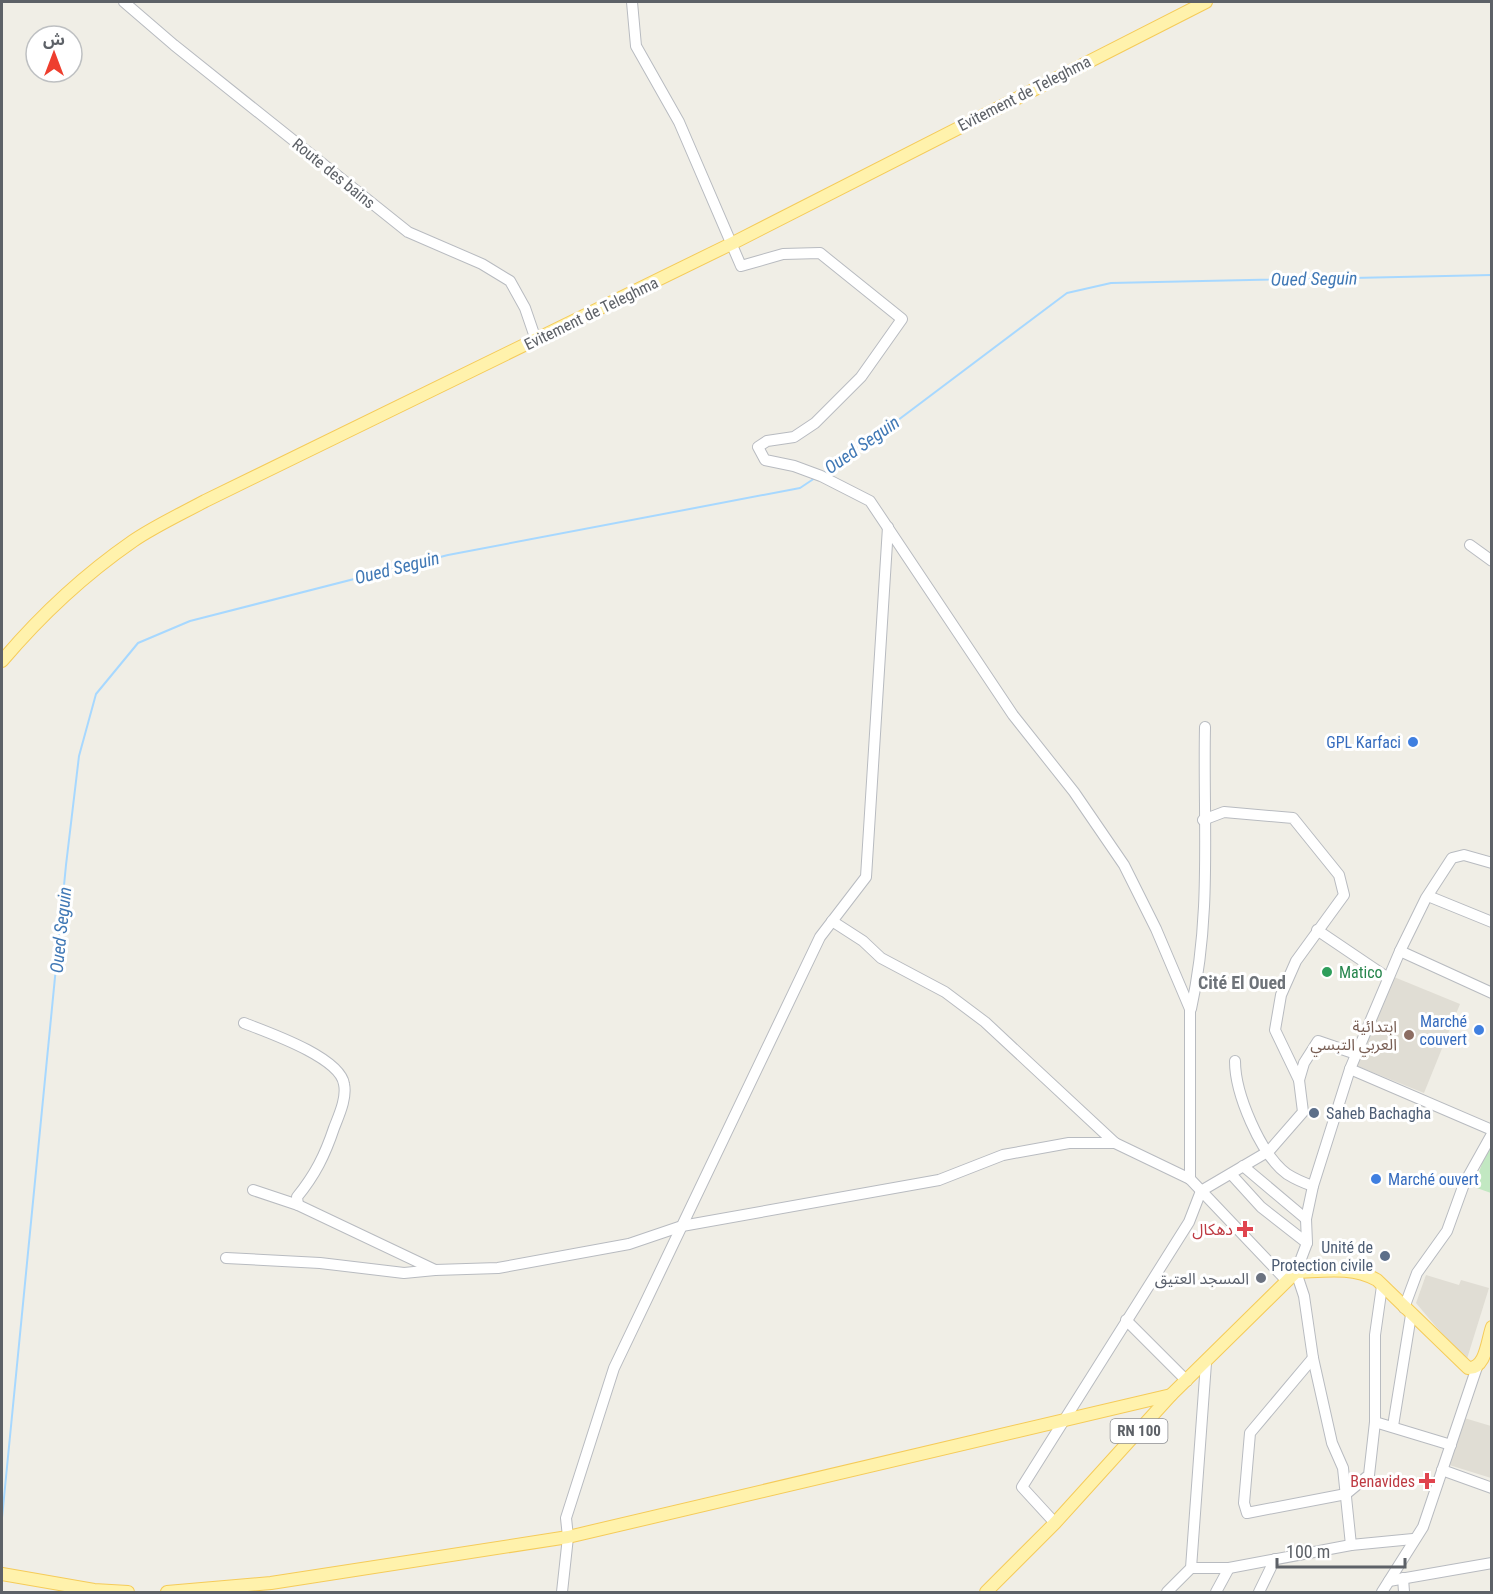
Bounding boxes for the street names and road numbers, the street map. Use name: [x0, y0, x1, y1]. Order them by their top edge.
street label: Evitement de Teleghma: [955, 52, 1094, 135]
street label: Route des bains: [289, 134, 379, 213]
street label: Evitement de Teleghma: [521, 273, 661, 354]
road number: RN 100: [1110, 1419, 1168, 1443]

